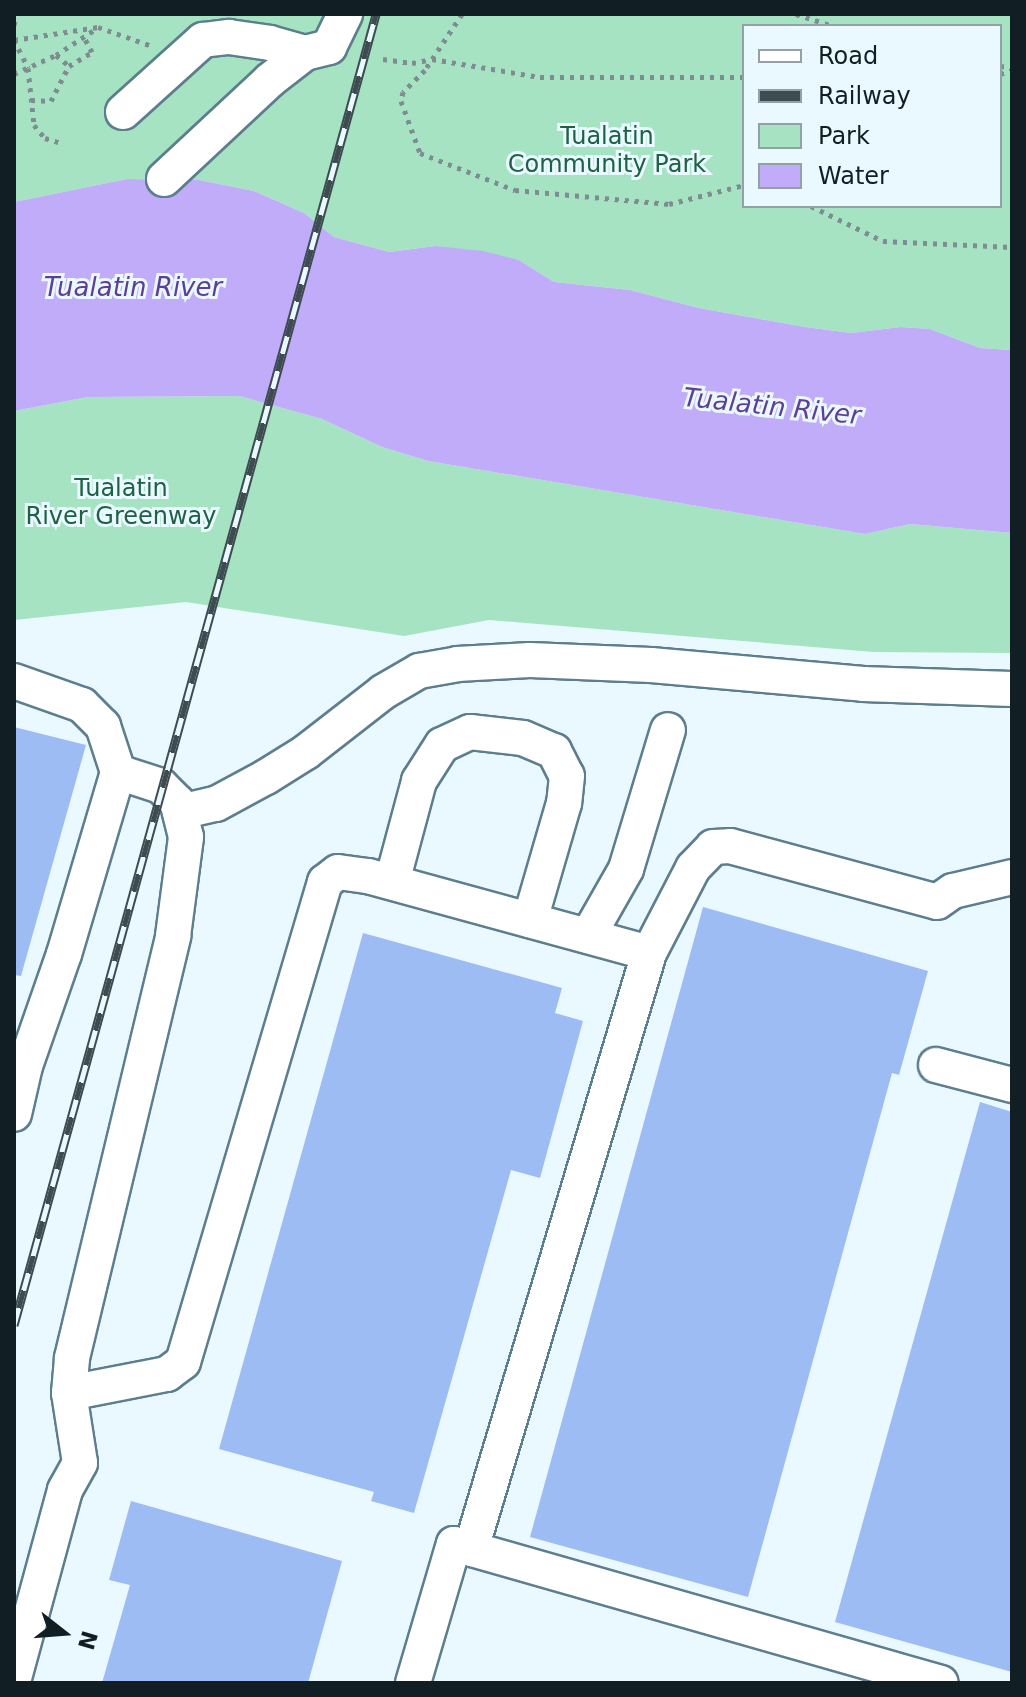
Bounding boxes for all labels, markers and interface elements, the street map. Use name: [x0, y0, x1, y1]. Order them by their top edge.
legend: [742, 24, 1002, 208]
text: Road: [818, 42, 878, 70]
text: Railway: [818, 82, 911, 110]
text: Park: [818, 122, 870, 150]
park label: Tualatin Community Park: [508, 123, 706, 179]
text: Water: [818, 162, 889, 190]
water label: Tualatin River: [44, 272, 222, 304]
water label: Tualatin River: [682, 382, 862, 432]
park label: Tualatin River Greenway: [25, 475, 217, 531]
north arrow: [24, 1593, 104, 1673]
text: N: [73, 1628, 102, 1653]

